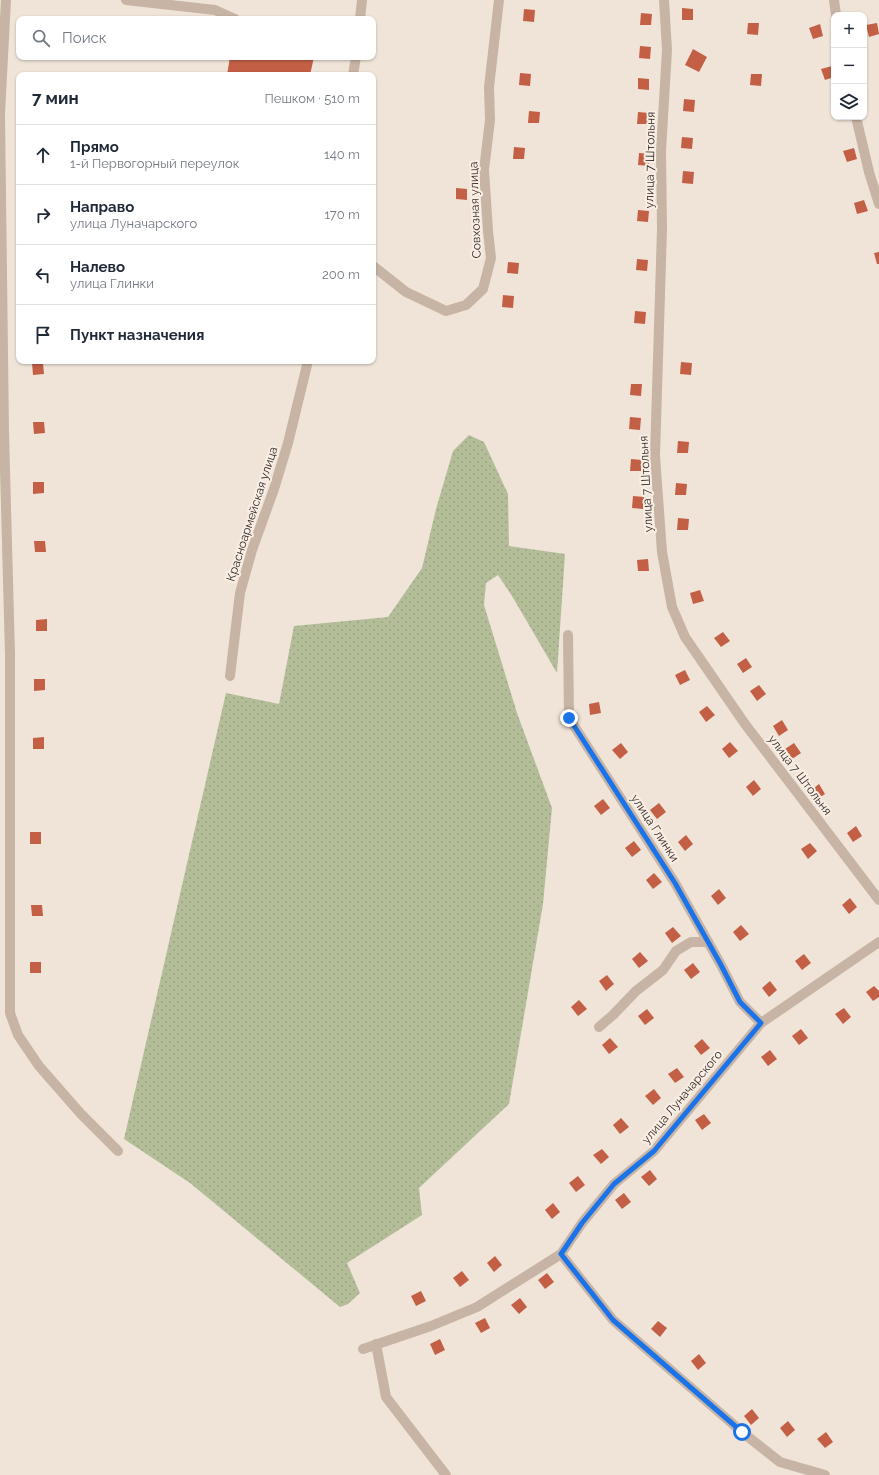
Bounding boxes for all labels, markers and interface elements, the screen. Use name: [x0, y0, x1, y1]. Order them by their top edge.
map controls: [831, 12, 867, 120]
button: +: [831, 12, 867, 48]
search box: [16, 16, 376, 60]
icon: search: [30, 27, 52, 49]
text: Поиск: [62, 29, 107, 47]
button: −: [831, 48, 867, 84]
button: layers: [831, 84, 867, 120]
text: 7 мин: [32, 88, 79, 108]
text: Пешком · 510 m: [265, 91, 360, 106]
street label: улица 7 Штольня: [642, 112, 658, 208]
text: Прямо: [70, 138, 119, 156]
icon: ahead: [32, 144, 54, 166]
text: 140 m: [324, 147, 360, 162]
text: 1-й Первогорный переулок: [70, 156, 239, 171]
street label: Совхозная улица: [466, 161, 484, 259]
text: Направо: [70, 198, 134, 216]
icon: right: [32, 204, 54, 226]
text: 170 m: [324, 207, 360, 222]
text: улица Луначарского: [70, 216, 197, 231]
text: Налево: [70, 258, 125, 276]
icon: left: [32, 264, 54, 286]
text: 200 m: [322, 267, 360, 282]
text: улица Глинки: [70, 276, 154, 291]
icon: arrive: [32, 324, 54, 346]
text: Пункт назначения: [70, 326, 204, 344]
street label: улица 7 Штольня: [636, 435, 656, 533]
street label: Красноармейская улица: [224, 445, 280, 583]
route end: [560, 709, 578, 727]
street label: улица 7 Штольня: [765, 732, 835, 818]
street label: улица Глинки: [628, 792, 682, 864]
street label: улица Луначарского: [639, 1047, 725, 1147]
route start: [733, 1423, 751, 1441]

